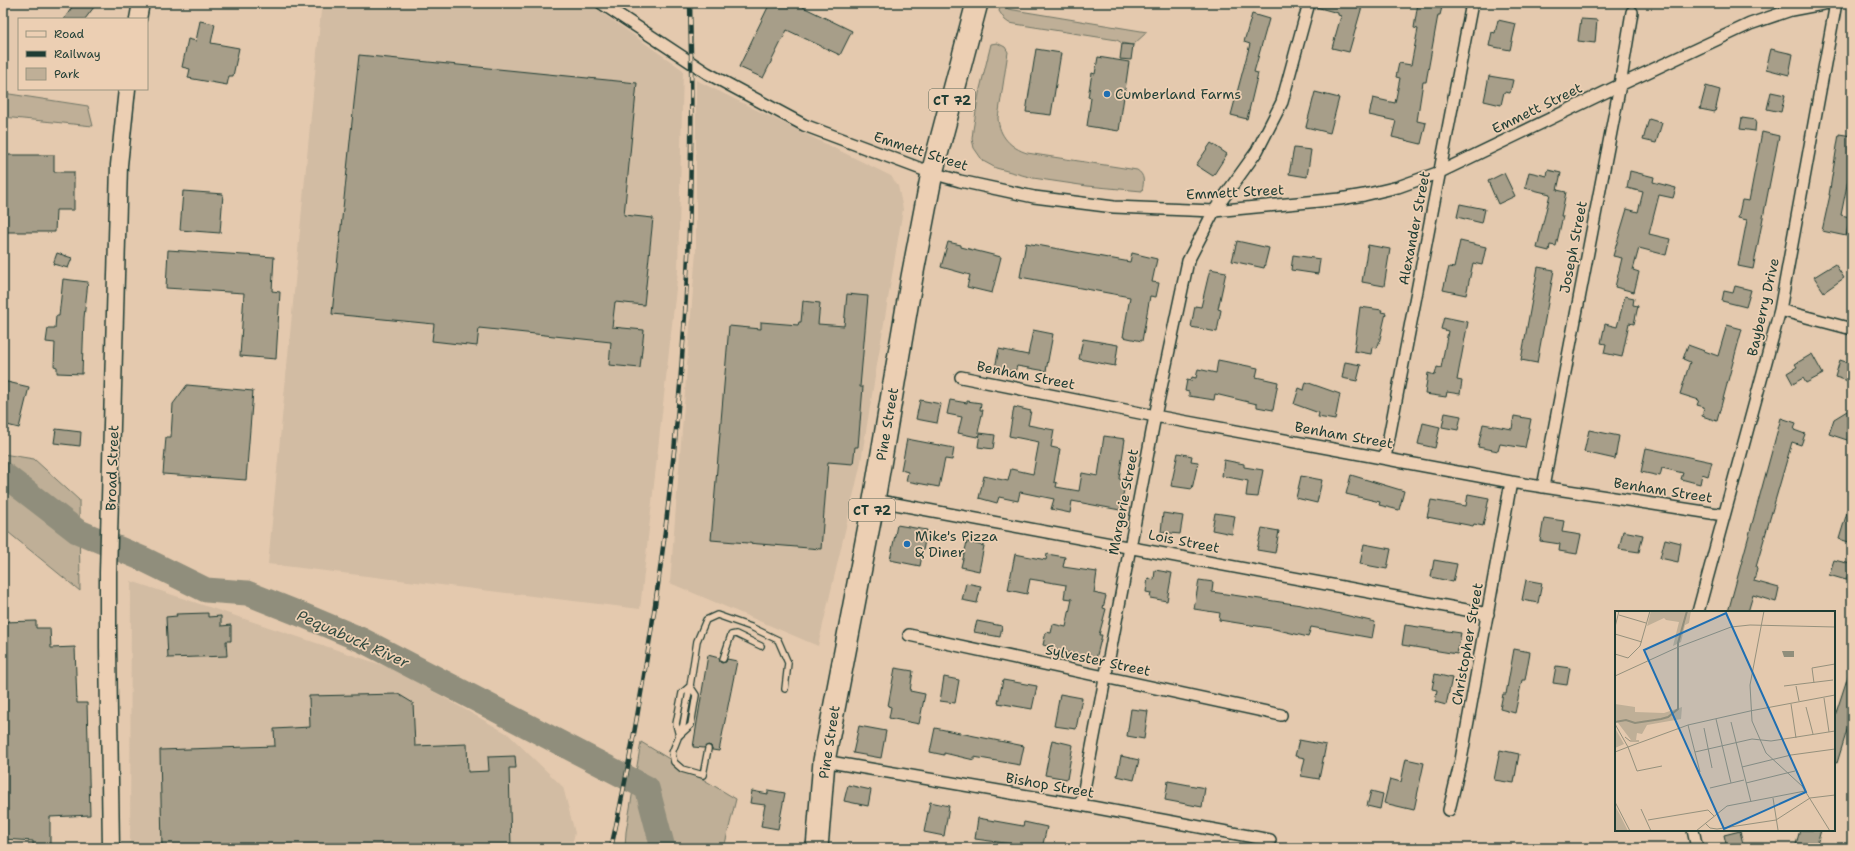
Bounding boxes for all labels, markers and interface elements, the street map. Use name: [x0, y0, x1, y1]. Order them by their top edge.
legend: [18, 18, 148, 90]
text: Road: [54, 26, 85, 42]
text: Railway: [54, 46, 101, 62]
text: Park: [54, 66, 80, 82]
street label: Emmett Street: [1489, 78, 1585, 138]
place label: Cumberland Farms: [1115, 85, 1241, 103]
road number: CT 72: [929, 89, 975, 111]
marker: Cumberland Farms: [1102, 89, 1112, 99]
street label: Emmett Street: [872, 127, 970, 175]
street label: Alexander Street: [1394, 170, 1434, 286]
street label: Emmett Street: [1186, 180, 1284, 204]
street label: Joseph Street: [1555, 199, 1591, 295]
street label: Bayberry Drive: [1743, 256, 1783, 358]
street label: Benham Street: [975, 357, 1077, 393]
street label: Pine Street: [872, 386, 902, 462]
street label: Benham Street: [1293, 417, 1395, 453]
street label: Broad Street: [102, 425, 122, 511]
street label: Margerie Street: [1104, 447, 1142, 557]
street label: Benham Street: [1612, 473, 1714, 507]
road number: CT 72: [849, 499, 895, 521]
street label: Lois Street: [1147, 525, 1221, 557]
place label: Mike's Pizza & Diner: [915, 527, 998, 561]
marker: Mike's Pizza & Diner: [902, 539, 912, 549]
street label: Christopher Street: [1447, 581, 1487, 707]
water label: Pequabuck River: [294, 605, 413, 673]
inset map: [1615, 611, 1835, 831]
street label: Sylvester Street: [1044, 640, 1152, 680]
street label: Pine Street: [814, 704, 844, 780]
street label: Bishop Street: [1004, 768, 1096, 802]

